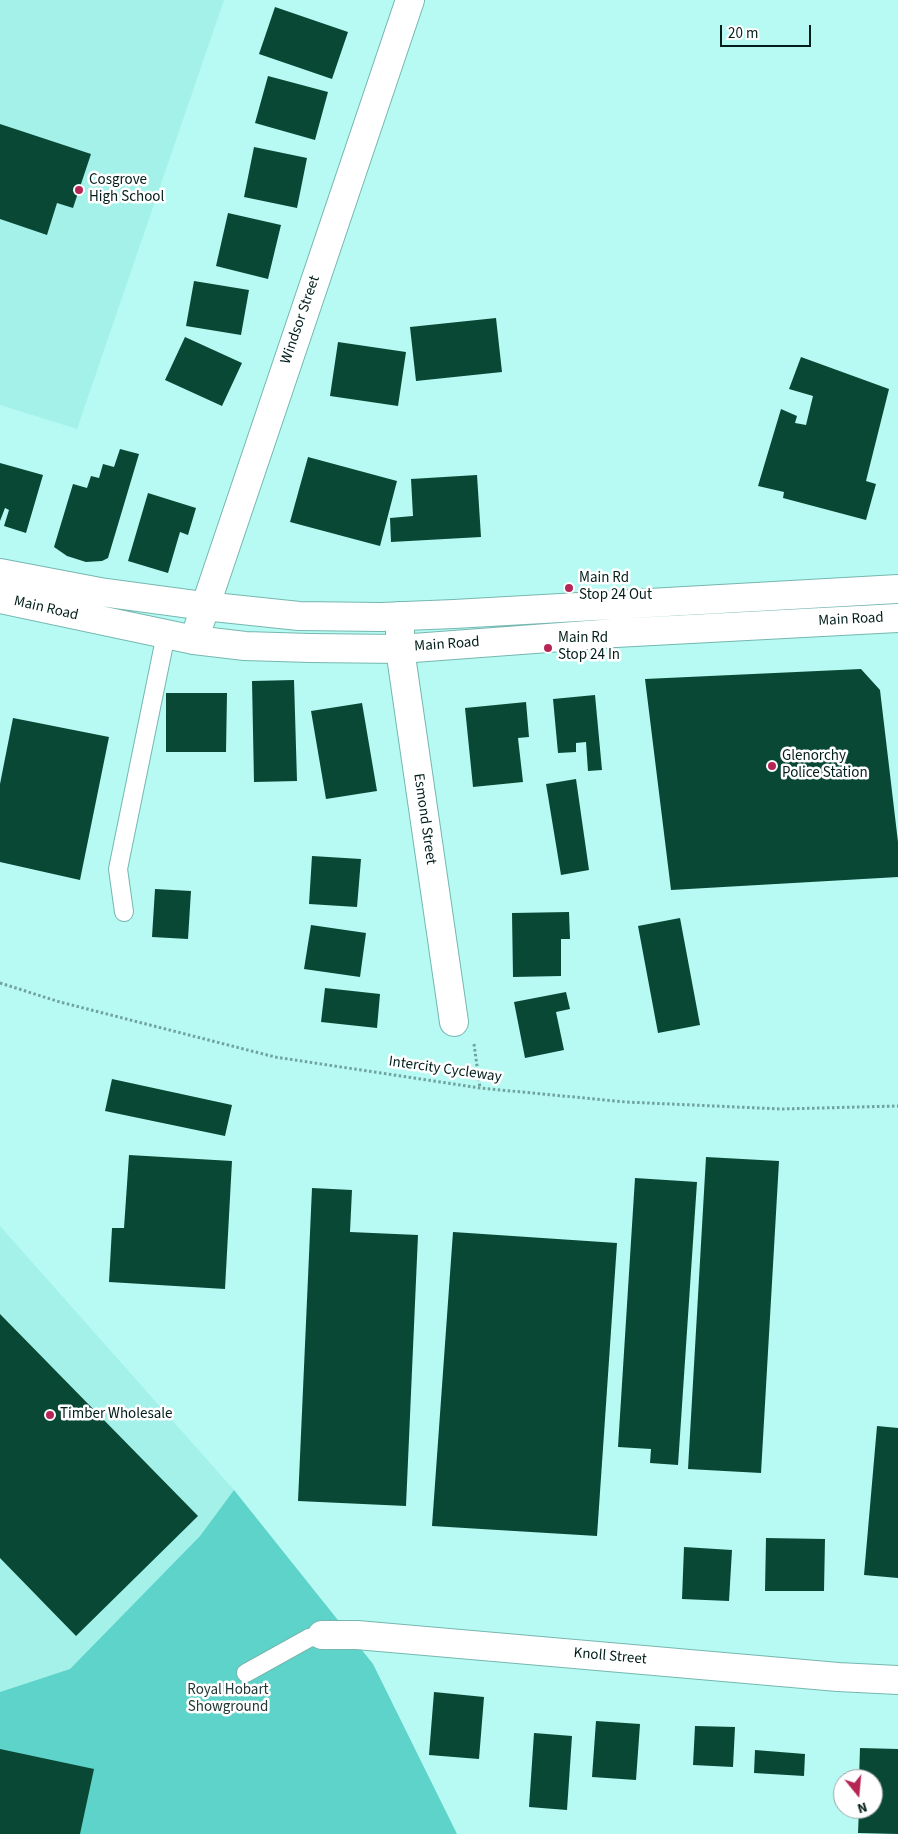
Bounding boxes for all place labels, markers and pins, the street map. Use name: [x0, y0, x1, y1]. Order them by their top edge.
place label: Cosgrove High School: [89, 172, 164, 207]
marker: Cosgrove High School: [73, 184, 85, 196]
place label: Main Rd Stop 24 Out: [579, 570, 652, 605]
marker: Main Rd Stop 24 Out: [563, 582, 575, 594]
place label: Main Rd Stop 24 In: [558, 630, 620, 665]
marker: Main Rd Stop 24 In: [542, 642, 554, 654]
place label: Glenorchy Police Station: [782, 748, 868, 783]
marker: Glenorchy Police Station: [766, 760, 778, 772]
place label: Timber Wholesale: [60, 1406, 173, 1424]
marker: Timber Wholesale: [44, 1409, 56, 1421]

